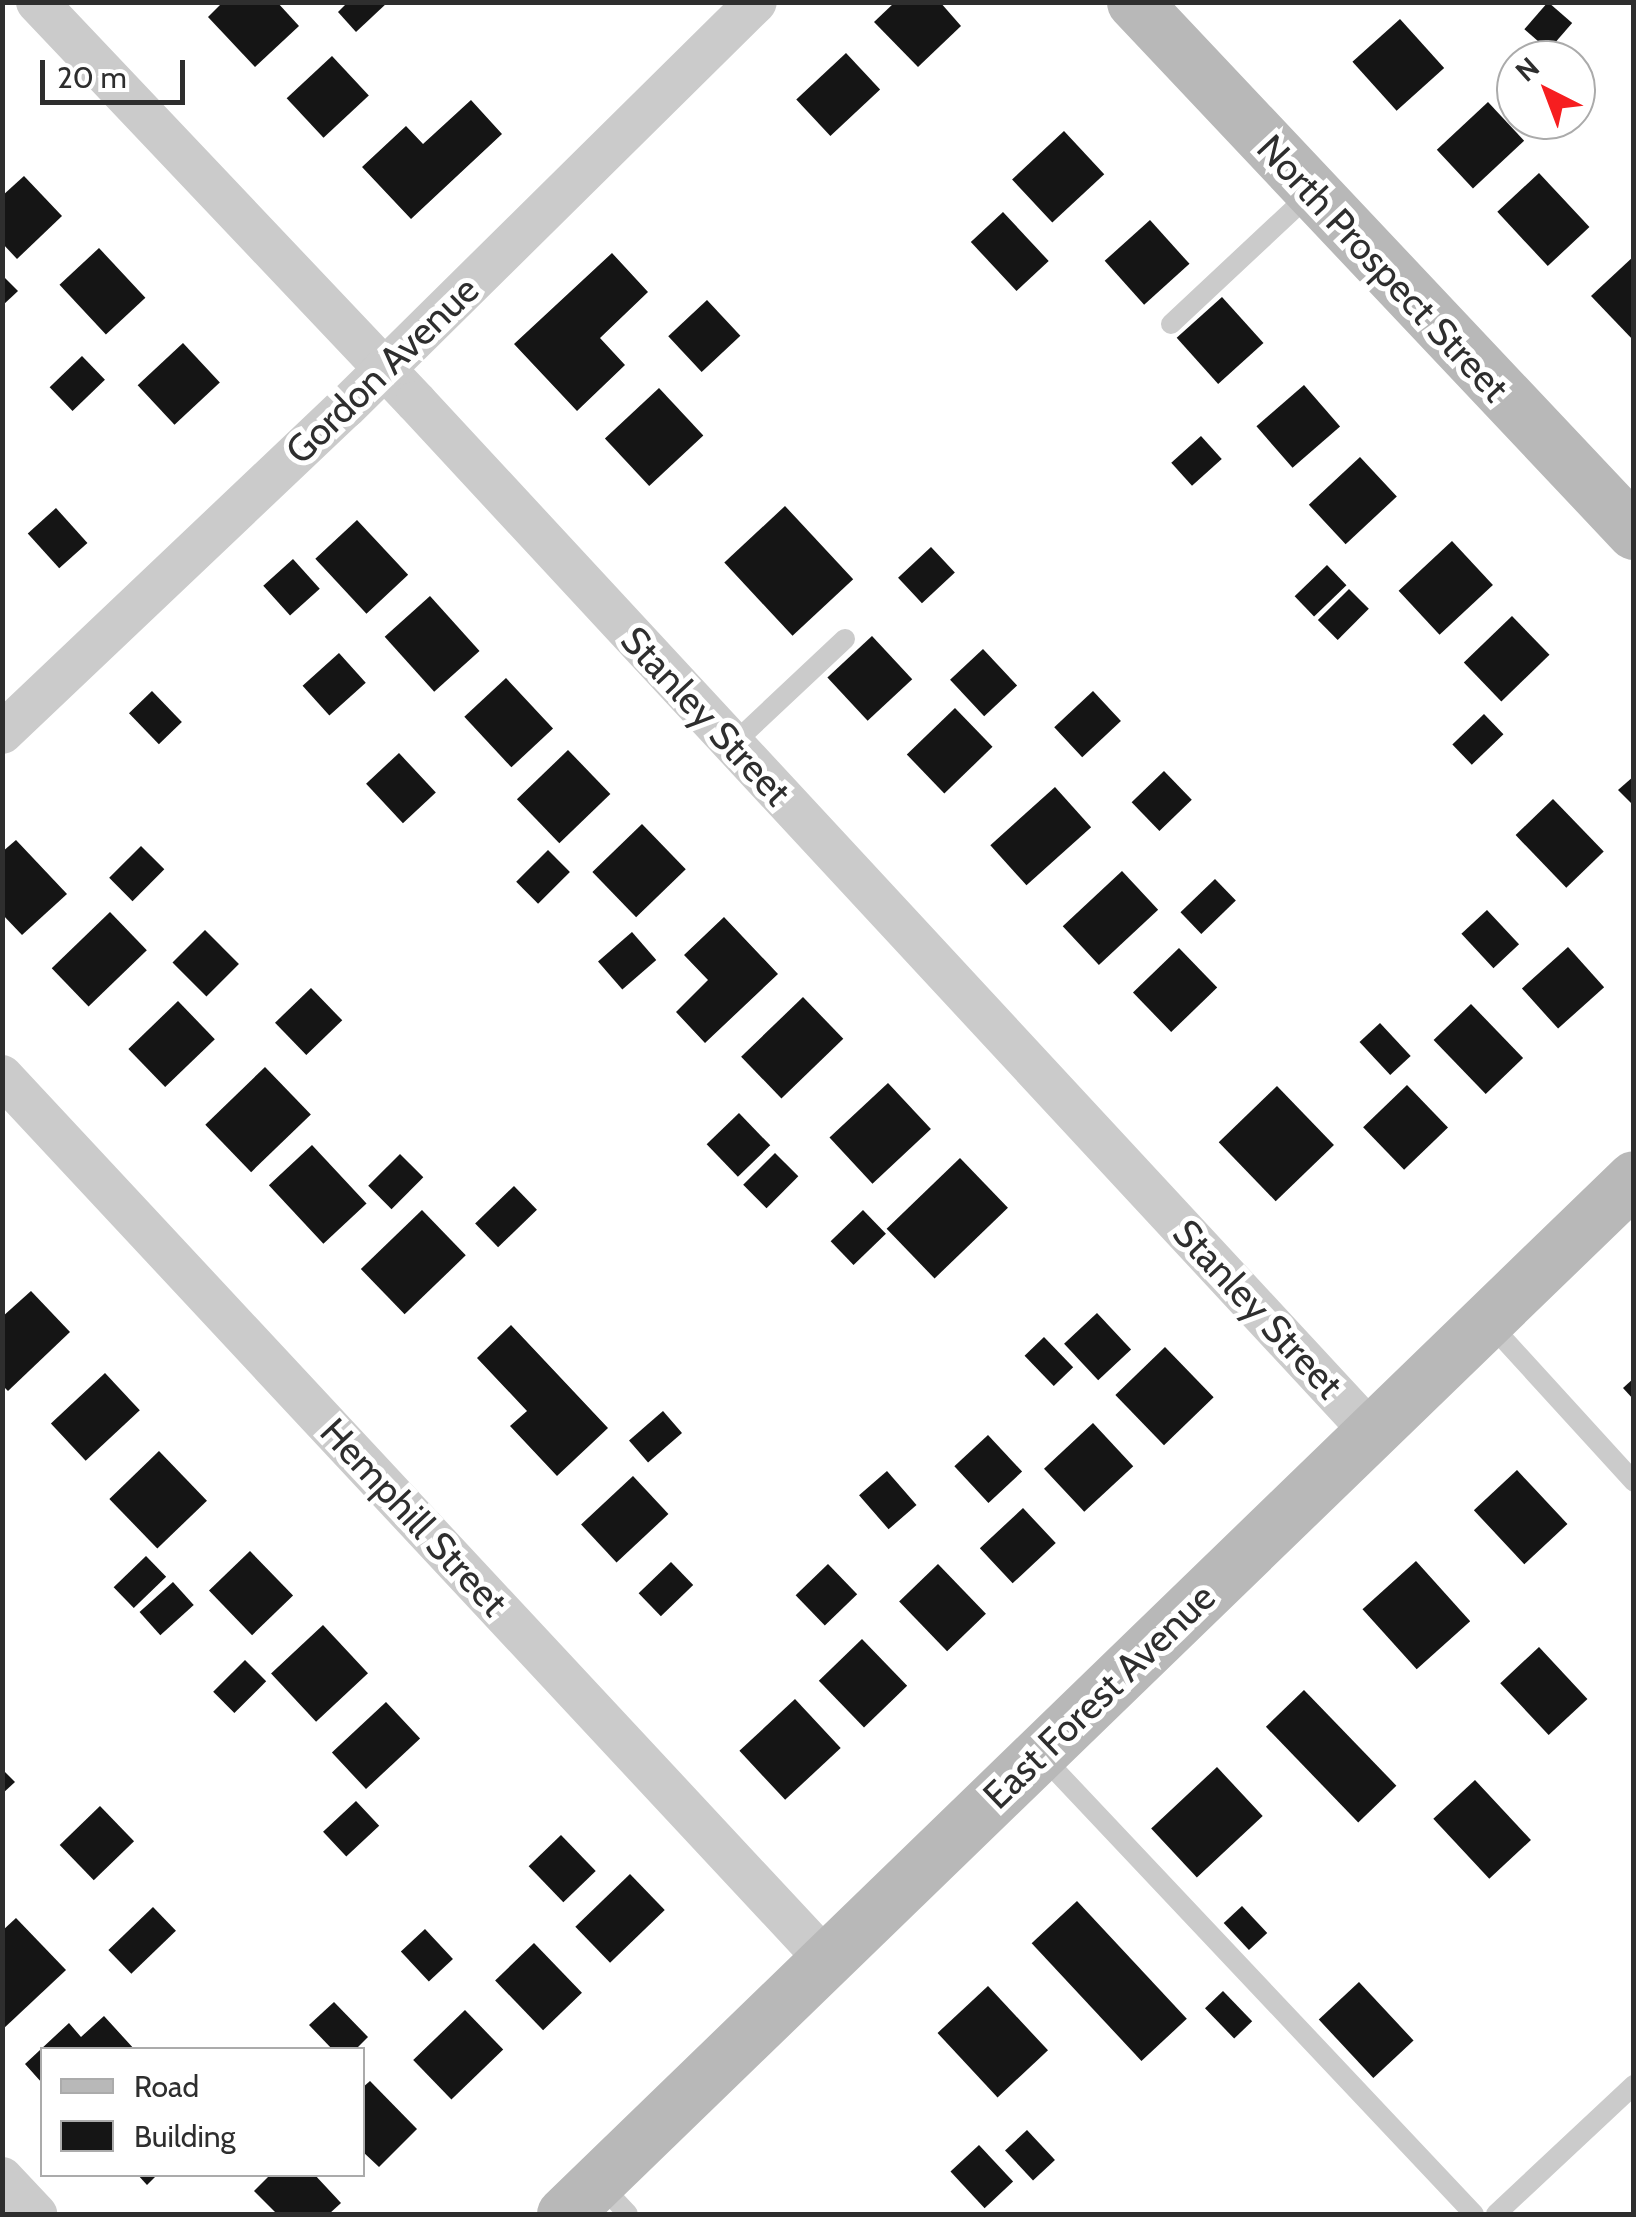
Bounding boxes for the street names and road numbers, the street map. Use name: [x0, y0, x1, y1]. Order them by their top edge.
street label: North Prospect Street: [1248, 125, 1518, 411]
street label: Gordon Avenue: [276, 267, 488, 473]
street label: Stanley Street: [612, 617, 800, 815]
street label: Stanley Street: [1164, 1210, 1352, 1408]
street label: Hemphill Street: [311, 1409, 517, 1625]
street label: East Forest Avenue: [974, 1574, 1224, 1818]

